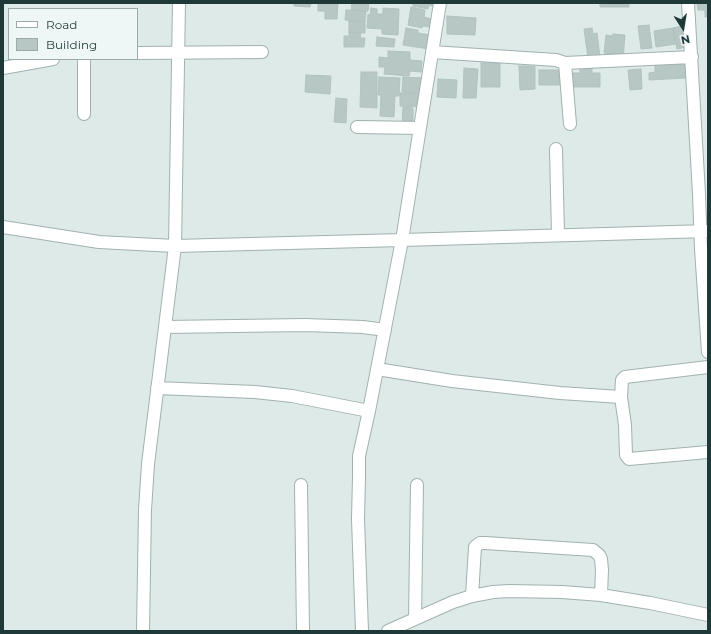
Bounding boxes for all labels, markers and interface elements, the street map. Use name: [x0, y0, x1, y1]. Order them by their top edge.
legend: [8, 8, 138, 60]
north arrow: [663, 8, 703, 48]
text: Road: [46, 17, 77, 32]
text: N: [680, 32, 691, 48]
text: Building: [46, 37, 97, 52]

